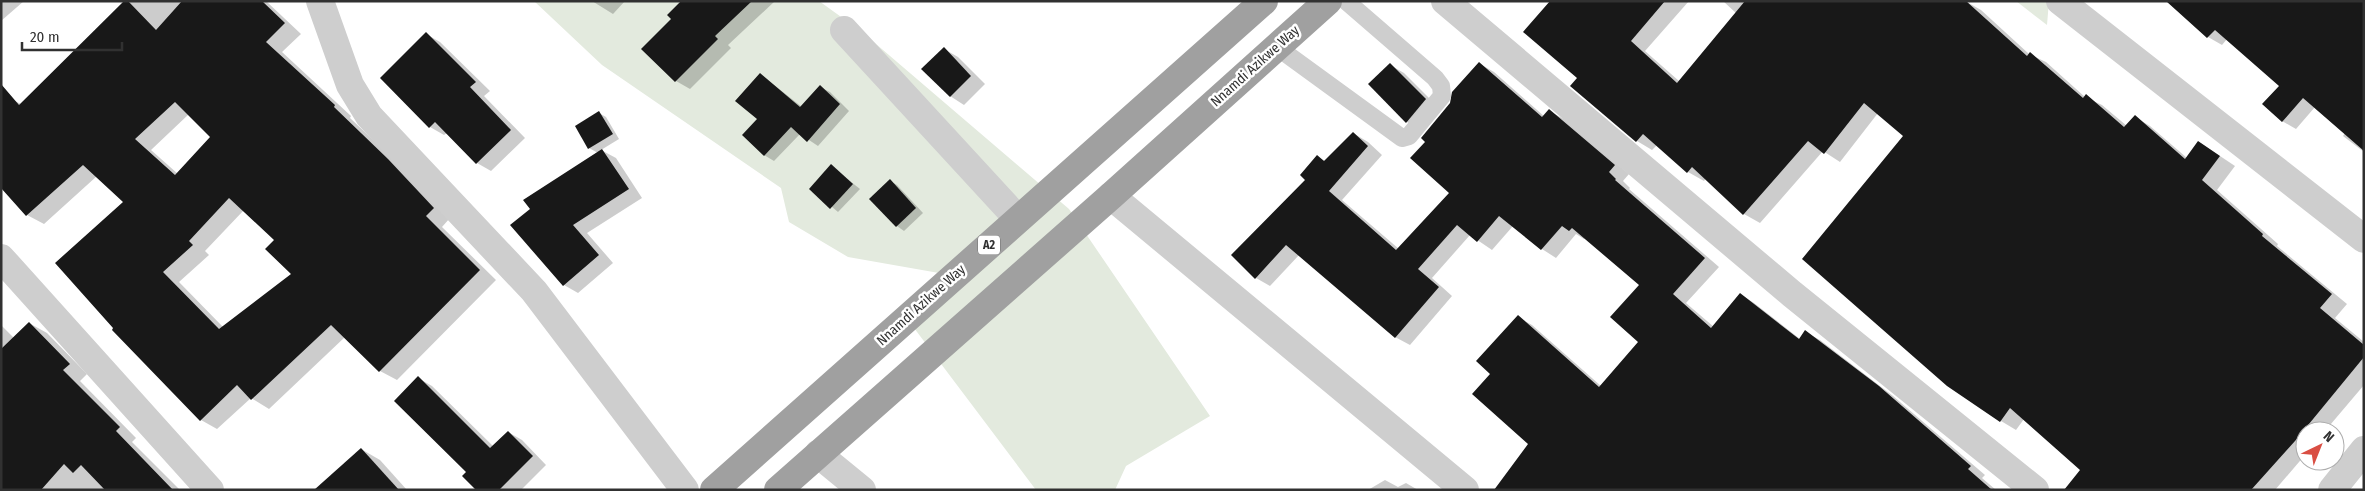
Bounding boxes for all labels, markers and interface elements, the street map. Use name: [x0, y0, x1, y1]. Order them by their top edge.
scale bar: [22, 20, 122, 52]
street label: Nnamdi Azikwe Way: [1207, 21, 1303, 110]
text: 20 m: [30, 28, 60, 46]
road number: A2: [978, 236, 1000, 254]
street label: Nnamdi Azikwe Way: [873, 260, 969, 349]
north arrow: [2295, 421, 2345, 471]
text: N: [2320, 428, 2337, 446]

